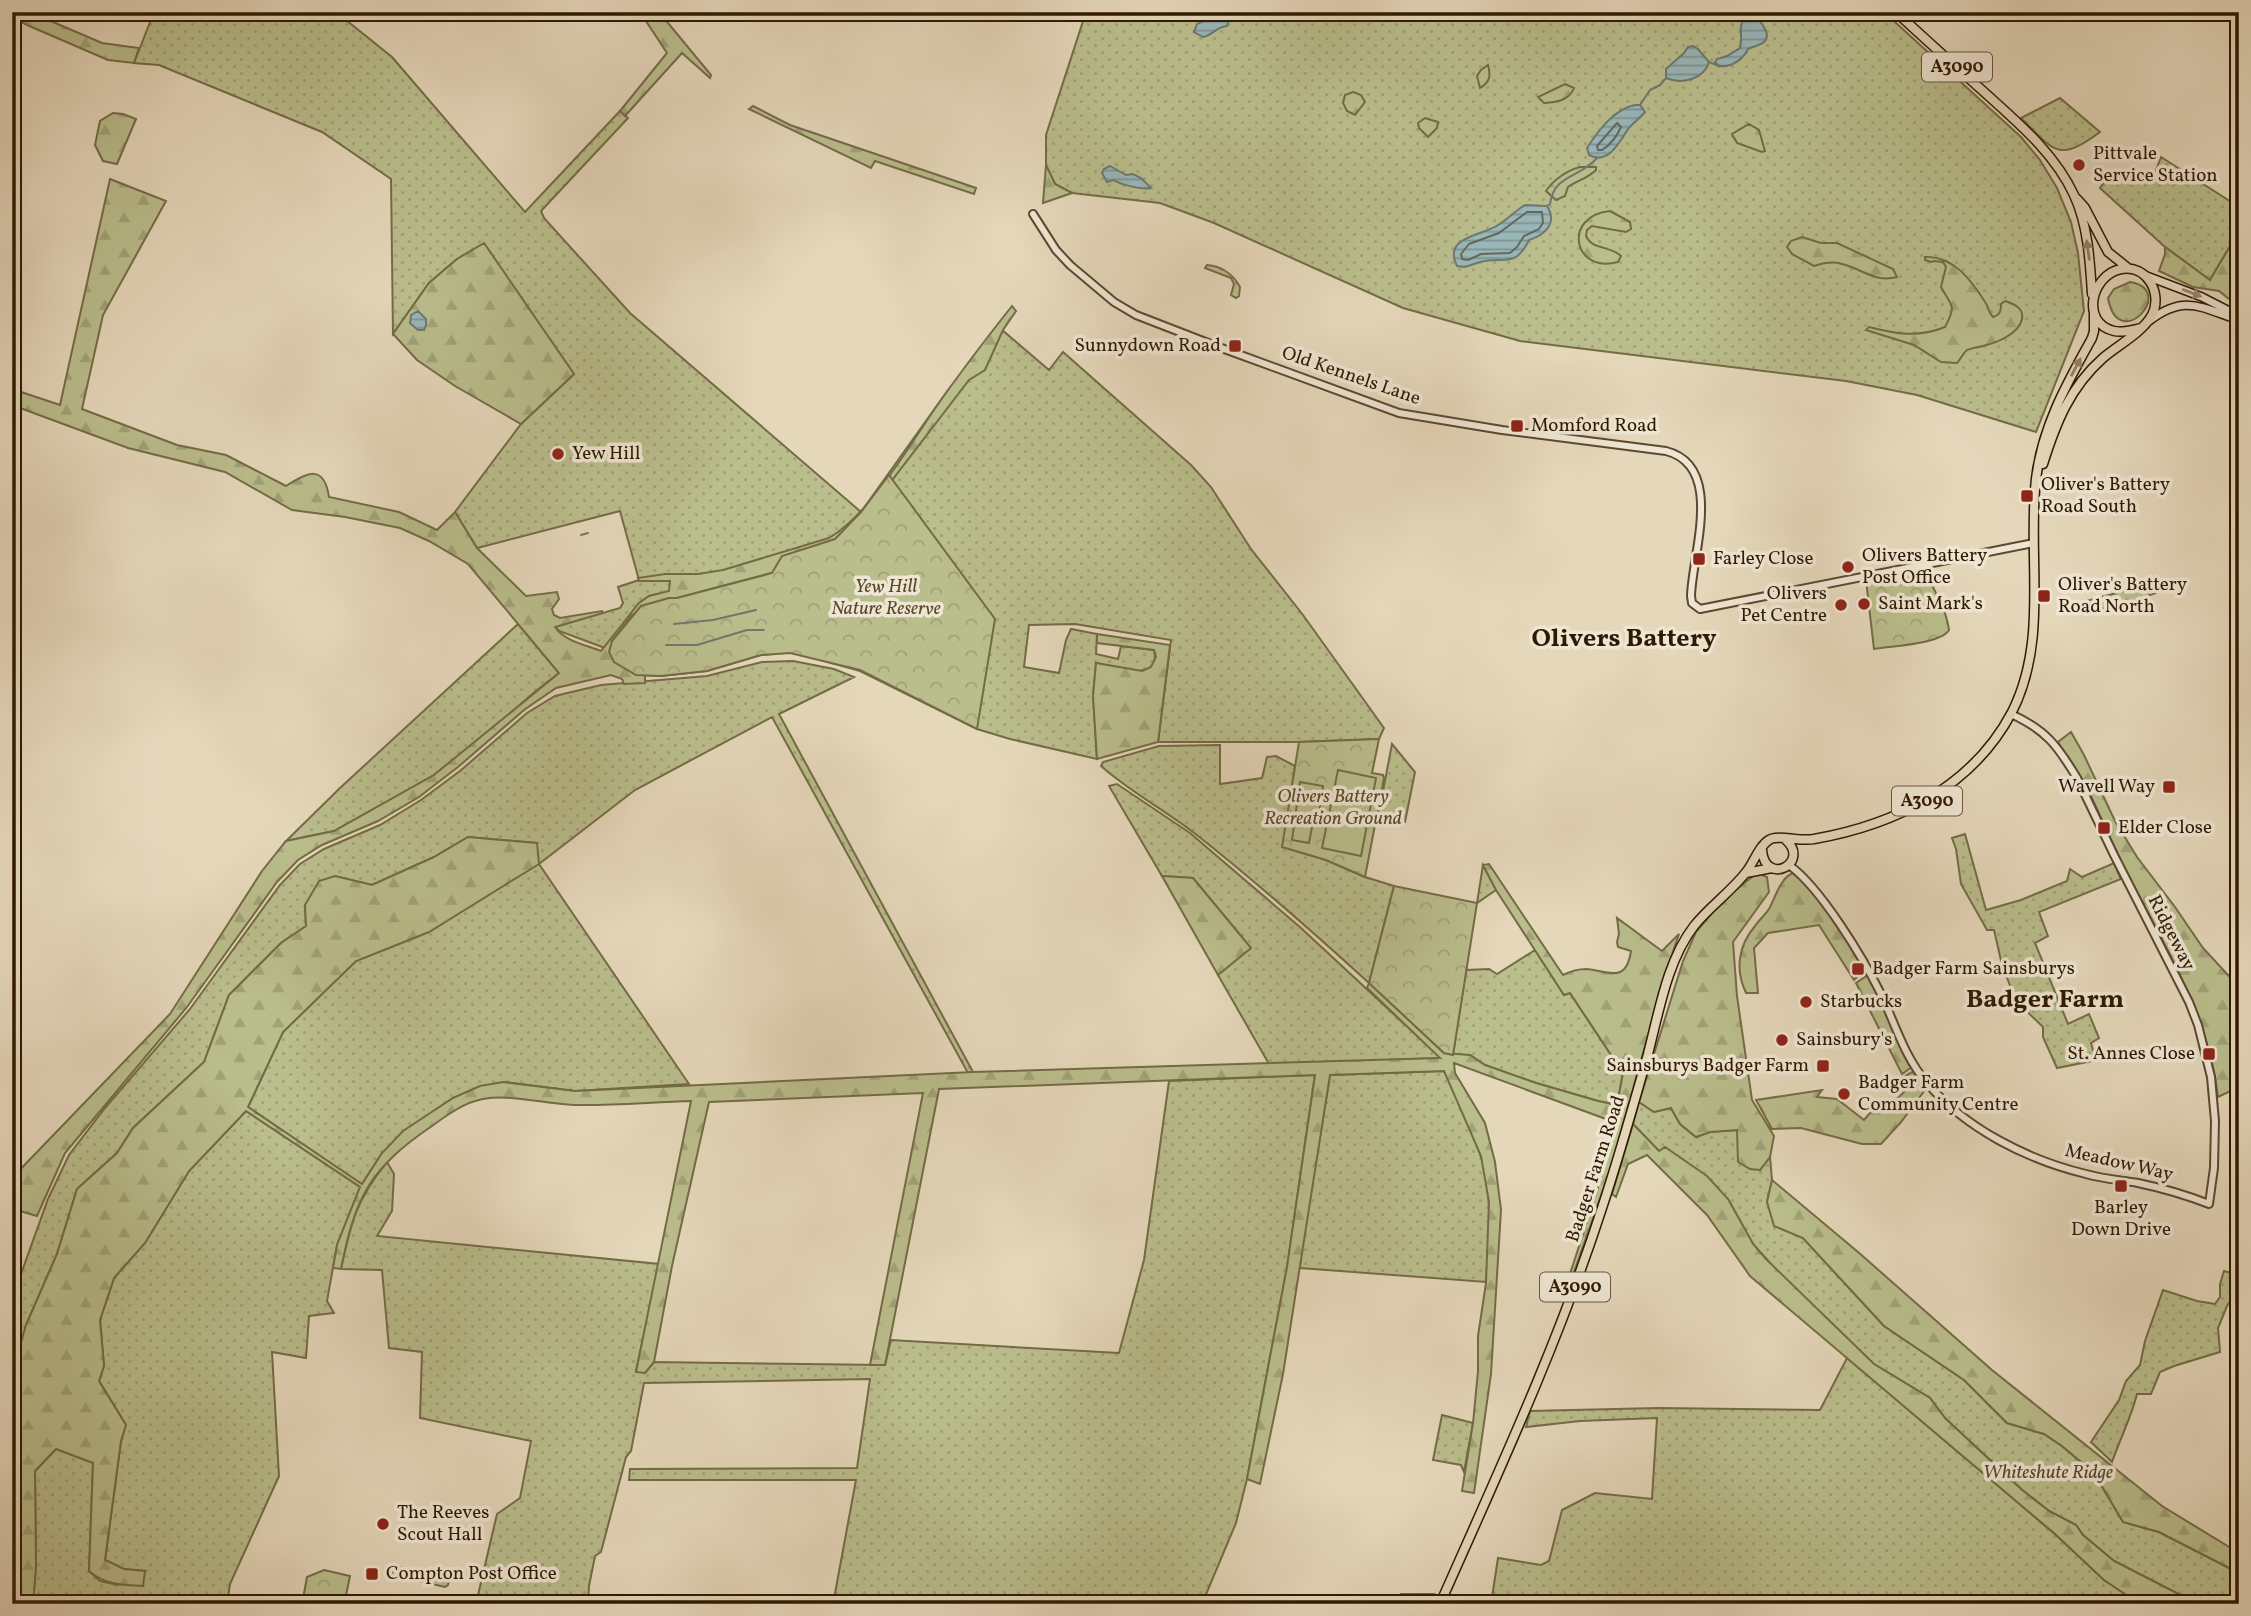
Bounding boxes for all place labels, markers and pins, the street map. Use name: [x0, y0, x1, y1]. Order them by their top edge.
place label: Pittvale Service Station: [2093, 141, 2218, 189]
marker: Pittvale Service Station: [2071, 157, 2087, 173]
place label: Sunnydown Road: [1074, 333, 1221, 359]
marker: Sunnydown Road: [1227, 338, 1243, 354]
place label: Momford Road: [1531, 413, 1657, 439]
marker: Momford Road: [1509, 418, 1525, 434]
place label: Yew Hill: [572, 441, 641, 467]
marker: Yew Hill: [550, 446, 566, 462]
place label: Oliver's Battery Road South: [2041, 472, 2170, 520]
marker: Oliver's Battery Road South: [2019, 488, 2035, 504]
place label: Olivers Battery Post Office: [1862, 543, 1987, 591]
place label: Farley Close: [1713, 546, 1813, 572]
marker: Farley Close: [1691, 551, 1707, 567]
marker: Olivers Battery Post Office: [1840, 559, 1856, 575]
place label: Oliver's Battery Road North: [2058, 572, 2187, 620]
place label: Olivers Pet Centre: [1740, 581, 1827, 629]
marker: Oliver's Battery Road North: [2036, 588, 2052, 604]
place label: Saint Mark's: [1878, 591, 1983, 617]
marker: Saint Mark's: [1856, 596, 1872, 612]
marker: Olivers Pet Centre: [1833, 597, 1849, 613]
place label: Wavell Way: [2058, 774, 2155, 800]
marker: Wavell Way: [2161, 779, 2177, 795]
place label: Elder Close: [2118, 815, 2212, 841]
marker: Elder Close: [2096, 820, 2112, 836]
place label: Badger Farm Sainsburys: [1872, 956, 2075, 982]
marker: Badger Farm Sainsburys: [1850, 961, 1866, 977]
place label: Starbucks: [1820, 989, 1902, 1015]
marker: Starbucks: [1798, 994, 1814, 1010]
place label: Sainsbury's: [1796, 1027, 1892, 1053]
marker: Sainsbury's: [1774, 1032, 1790, 1048]
place label: St. Annes Close: [2067, 1041, 2195, 1067]
marker: St. Annes Close: [2201, 1046, 2217, 1062]
place label: Sainsburys Badger Farm: [1606, 1053, 1809, 1079]
marker: Sainsburys Badger Farm: [1815, 1058, 1831, 1074]
place label: Badger Farm Community Centre: [1858, 1070, 2019, 1118]
marker: Badger Farm Community Centre: [1836, 1086, 1852, 1102]
marker: Barley Down Drive: [2113, 1178, 2129, 1194]
place label: Barley Down Drive: [2071, 1195, 2171, 1243]
place label: The Reeves Scout Hall: [397, 1500, 489, 1548]
marker: The Reeves Scout Hall: [375, 1516, 391, 1532]
place label: Compton Post Office: [386, 1561, 557, 1587]
marker: Compton Post Office: [364, 1566, 380, 1582]

